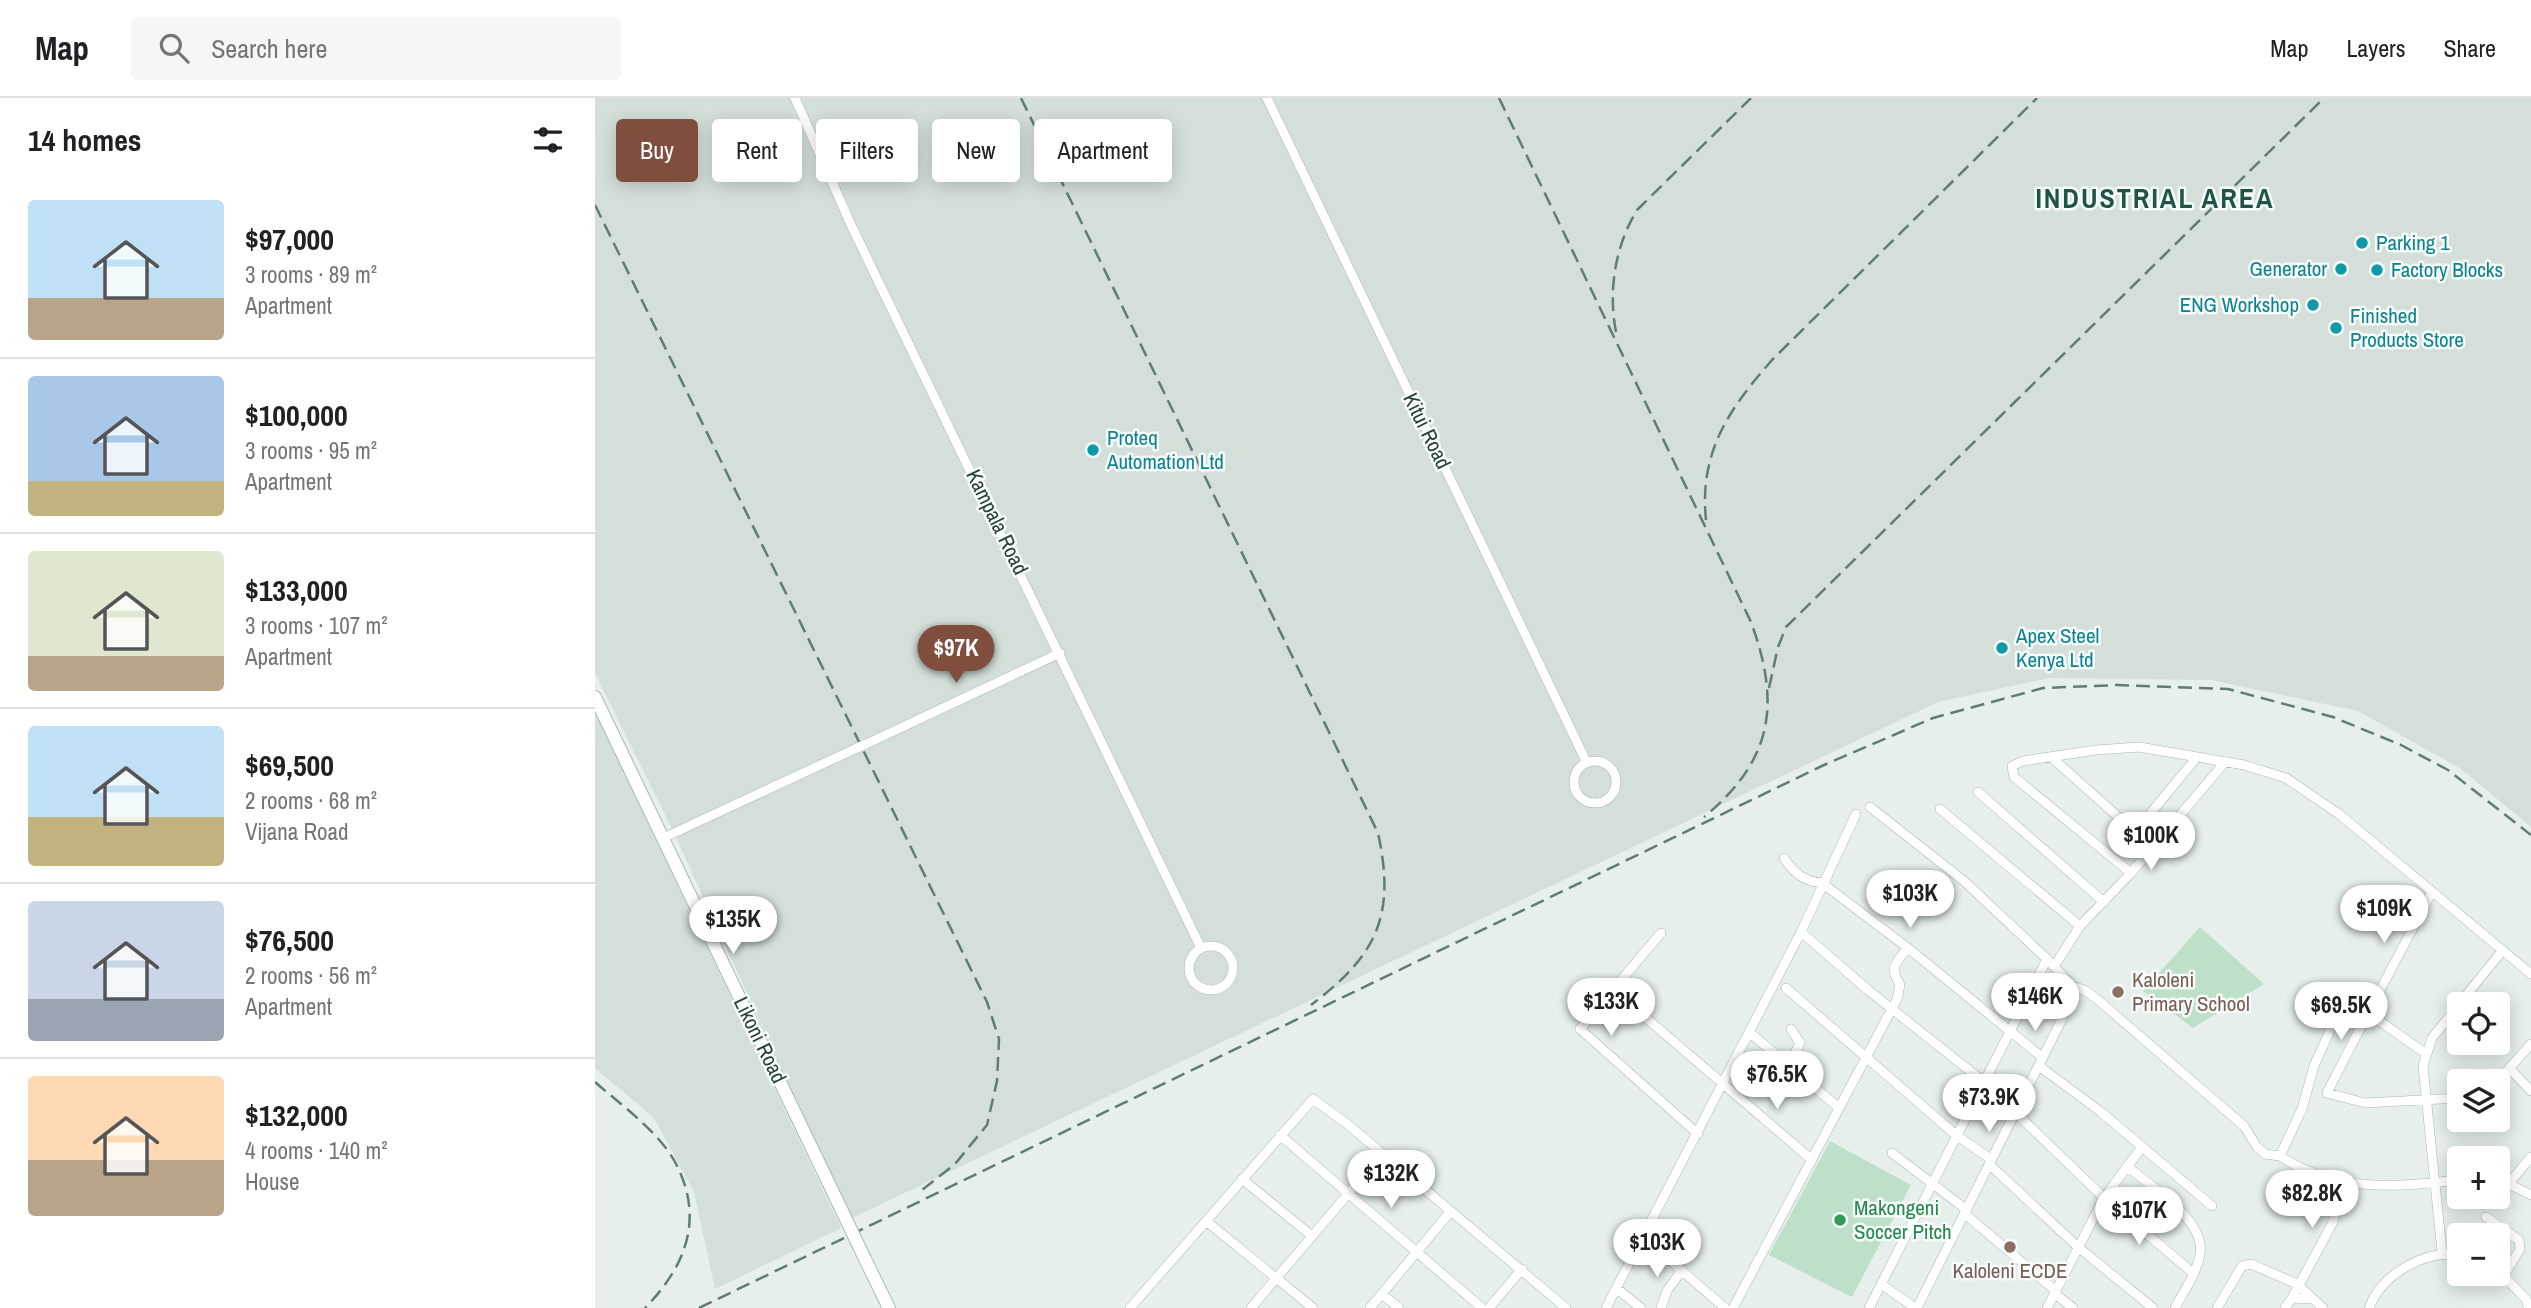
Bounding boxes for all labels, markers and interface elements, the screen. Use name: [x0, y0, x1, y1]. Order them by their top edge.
search box: [131, 17, 621, 80]
text: Map: [35, 26, 89, 70]
icon: search: [155, 29, 193, 67]
text: Search here: [211, 31, 327, 66]
text: Map: [2270, 32, 2308, 64]
text: Layers: [2346, 32, 2405, 64]
text: Share: [2443, 32, 2496, 64]
chip: Buy: [616, 119, 698, 182]
chip: Rent: [712, 119, 802, 182]
chip: Filters: [816, 119, 918, 182]
chip: New: [932, 119, 1020, 182]
chip: Apartment: [1034, 119, 1172, 182]
text: 14 homes: [28, 120, 142, 160]
icon: filters: [529, 121, 567, 159]
district label: INDUSTRIAL AREA: [2035, 179, 2275, 217]
text: $97,000: [245, 219, 334, 259]
icon: home: [84, 228, 168, 312]
place label: Parking 1: [2376, 228, 2450, 257]
marker: Parking 1: [2354, 235, 2370, 251]
place label: Generator: [2249, 254, 2327, 283]
place label: Factory Blocks: [2391, 255, 2503, 284]
text: 3 rooms · 89 m²: [245, 259, 377, 290]
marker: Generator: [2333, 261, 2349, 277]
marker: Factory Blocks: [2369, 262, 2385, 278]
text: Apartment: [245, 290, 332, 321]
place label: ENG Workshop: [2180, 290, 2299, 319]
marker: ENG Workshop: [2305, 297, 2321, 313]
place label: Finished Products Store: [2350, 301, 2464, 354]
marker: Finished Products Store: [2328, 320, 2344, 336]
street label: Kitui Road: [1397, 388, 1458, 474]
text: $100,000: [245, 395, 348, 435]
icon: home: [84, 404, 168, 488]
place label: Proteq Automation Ltd: [1106, 423, 1224, 476]
text: 3 rooms · 95 m²: [245, 435, 377, 466]
marker: Proteq Automation Ltd: [1085, 442, 1101, 458]
street label: Kampala Road: [959, 464, 1035, 579]
text: Apartment: [245, 466, 332, 497]
text: $133,000: [245, 570, 348, 610]
icon: home: [84, 579, 168, 663]
text: 3 rooms · 107 m²: [245, 610, 388, 641]
place label: Apex Steel Kenya Ltd: [2015, 621, 2099, 674]
pin: $97K: [915, 626, 997, 685]
text: $97K: [933, 632, 979, 663]
marker: Apex Steel Kenya Ltd: [1994, 640, 2010, 656]
text: Apartment: [245, 641, 332, 672]
text: $69,500: [245, 745, 334, 785]
icon: home: [84, 754, 168, 838]
text: 2 rooms · 68 m²: [245, 785, 377, 816]
pin: $100K: [2102, 812, 2200, 872]
text: Vijana Road: [245, 816, 348, 847]
text: $100K: [2123, 819, 2179, 850]
pin: $103K: [1861, 870, 1959, 930]
text: $103K: [1882, 877, 1938, 908]
pin: $109K: [2335, 886, 2433, 945]
text: $109K: [2356, 892, 2412, 923]
pin: $135K: [684, 896, 782, 956]
text: $135K: [705, 903, 761, 934]
text: $76,500: [245, 920, 334, 960]
icon: home: [84, 929, 168, 1013]
text: 2 rooms · 56 m²: [245, 960, 377, 991]
place label: Kaloleni Primary School: [2132, 965, 2250, 1018]
pin: $146K: [1986, 974, 2084, 1033]
pin: $133K: [1562, 978, 1660, 1038]
text: $146K: [2007, 980, 2063, 1011]
pin: $69.5K: [2284, 982, 2398, 1042]
marker: Kaloleni Primary School: [2110, 984, 2126, 1000]
text: $133K: [1583, 985, 1639, 1016]
text: $69.5K: [2311, 989, 2371, 1020]
text: Apartment: [245, 991, 332, 1022]
street label: Likoni Road: [727, 992, 794, 1088]
map controls: [2447, 992, 2510, 1286]
button: locate: [2447, 992, 2510, 1055]
pin: $76.5K: [1720, 1052, 1834, 1111]
text: $76.5K: [1747, 1058, 1807, 1089]
button: layers: [2447, 1069, 2510, 1132]
pin: $73.9K: [1932, 1074, 2046, 1134]
text: $73.9K: [1959, 1081, 2019, 1112]
text: $132,000: [245, 1095, 348, 1135]
icon: home: [84, 1104, 168, 1188]
text: 4 rooms · 140 m²: [245, 1135, 388, 1166]
button: +: [2447, 1146, 2510, 1209]
pin: $132K: [1342, 1150, 1440, 1210]
text: $132K: [1363, 1157, 1419, 1188]
text: House: [245, 1166, 300, 1197]
pin: $82.8K: [2255, 1170, 2369, 1230]
text: $82.8K: [2282, 1177, 2342, 1208]
pin: $107K: [2090, 1188, 2188, 1247]
place label: Makongeni Soccer Pitch: [1854, 1193, 1952, 1246]
text: $107K: [2111, 1194, 2167, 1225]
marker: Makongeni Soccer Pitch: [1832, 1212, 1848, 1228]
pin: $103K: [1608, 1220, 1706, 1279]
button: −: [2447, 1223, 2510, 1286]
text: $103K: [1629, 1226, 1685, 1257]
marker: Kaloleni ECDE: [2002, 1239, 2018, 1255]
place label: Kaloleni ECDE: [1953, 1256, 2067, 1285]

